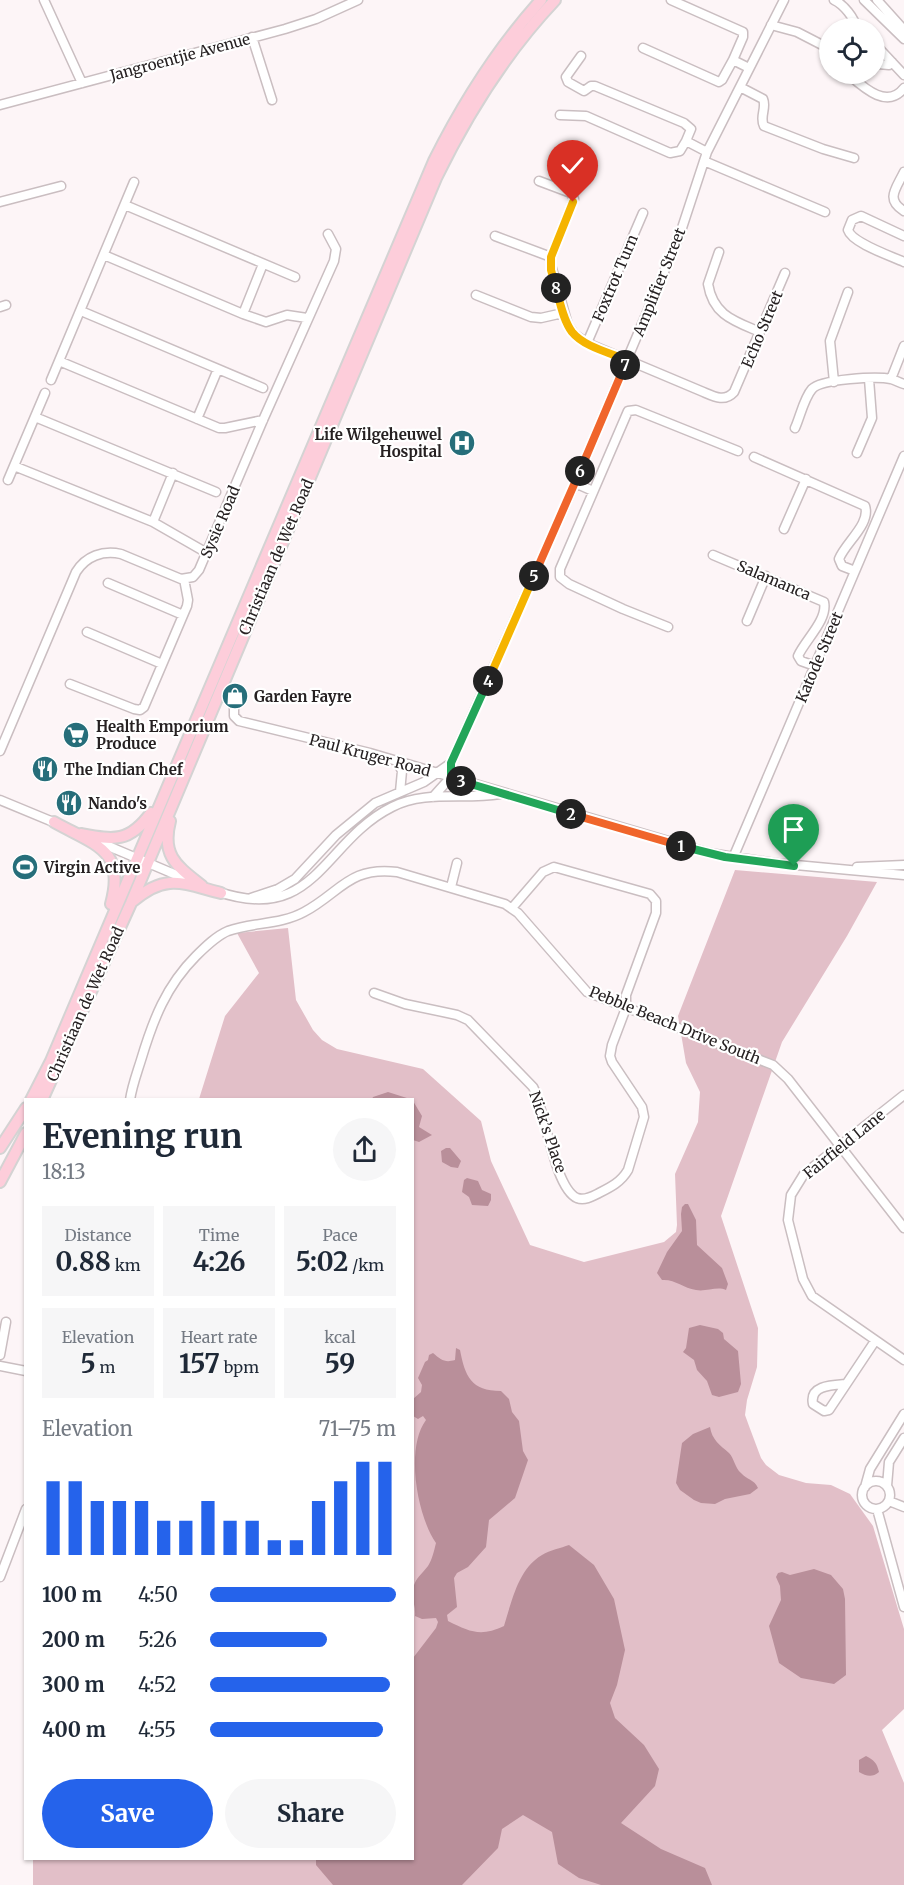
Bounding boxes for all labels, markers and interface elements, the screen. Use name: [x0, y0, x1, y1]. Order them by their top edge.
map controls: [819, 18, 885, 84]
button: locate: [819, 18, 885, 84]
street label: Jangroentjie Avenue: [107, 29, 252, 85]
pin: [547, 140, 598, 202]
icon: check: [556, 149, 589, 182]
street label: Amplifier Street: [628, 225, 689, 340]
street label: Foxtrot Turn: [588, 231, 642, 325]
pin: 8: [541, 273, 571, 303]
text: 8: [551, 278, 561, 298]
street label: Echo Street: [737, 287, 787, 370]
pin: 7: [610, 350, 640, 380]
text: 7: [620, 355, 630, 375]
place label: Life Wilgeheuwel Hospital: [314, 425, 442, 461]
hospital icon: Life Wilgeheuwel Hospital: [447, 428, 477, 458]
pin: 6: [565, 456, 595, 486]
text: 6: [575, 461, 585, 481]
street label: Christiaan de Wet Road: [234, 476, 318, 638]
street label: Sysie Road: [196, 483, 244, 561]
street label: Salamanca: [734, 556, 814, 604]
pin: 5: [519, 561, 549, 591]
text: 5: [529, 566, 539, 586]
street label: Katode Street: [791, 609, 847, 705]
pin: 4: [473, 666, 503, 696]
text: 4: [483, 671, 493, 691]
shop icon: Garden Fayre: [220, 681, 250, 711]
place label: Garden Fayre: [254, 687, 352, 706]
place label: Health Emporium Produce: [96, 717, 229, 753]
supermarket icon: Health Emporium Produce: [61, 720, 91, 750]
street label: Paul Kruger Road: [307, 730, 433, 780]
restaurant icon: The Indian Chef: [30, 754, 60, 784]
place label: The Indian Chef: [64, 760, 184, 779]
pin: 3: [446, 766, 476, 796]
text: 3: [456, 771, 466, 791]
restaurant icon: Nando's: [54, 788, 84, 818]
place label: Nando's: [88, 794, 147, 813]
pin: 2: [556, 799, 586, 829]
text: 2: [566, 804, 576, 824]
pin: [768, 804, 819, 866]
icon: arrive: [777, 813, 810, 846]
pin: 1: [666, 831, 696, 861]
text: 1: [677, 836, 685, 856]
sports icon: Virgin Active: [10, 852, 40, 882]
place label: Virgin Active: [43, 858, 140, 877]
street label: Christiaan de Wet Road: [42, 924, 128, 1084]
street label: Pebble Beach Drive South: [586, 982, 764, 1068]
street label: Nick’s Place: [525, 1089, 571, 1175]
street label: Fairfield Lane: [799, 1105, 889, 1183]
text: Evening run: [42, 1116, 242, 1157]
button: share: [333, 1118, 396, 1181]
text: 18:13: [42, 1159, 86, 1184]
text: Distance: [65, 1225, 131, 1245]
text: Time: [199, 1225, 239, 1245]
text: Pace: [323, 1225, 358, 1245]
text: 0.88: [55, 1245, 111, 1278]
text: 4:26: [192, 1245, 246, 1278]
text: 5:02: [296, 1245, 348, 1278]
text: km: [111, 1255, 141, 1275]
text: /km: [348, 1255, 384, 1275]
text: Elevation: [62, 1327, 134, 1347]
text: Heart rate: [181, 1327, 257, 1347]
text: kcal: [324, 1327, 356, 1347]
text: 5: [81, 1347, 96, 1380]
text: 157: [179, 1347, 220, 1380]
text: 59: [325, 1347, 355, 1380]
text: m: [96, 1357, 115, 1377]
text: bpm: [220, 1357, 259, 1377]
text: Elevation: [42, 1416, 133, 1441]
text: 71–75 m: [319, 1416, 396, 1441]
text: 100 m: [42, 1582, 102, 1607]
text: 4:50: [138, 1582, 178, 1607]
text: 200 m: [42, 1627, 105, 1652]
text: 5:26: [138, 1627, 177, 1652]
text: 300 m: [42, 1672, 105, 1697]
text: 4:52: [138, 1672, 176, 1697]
text: 400 m: [42, 1717, 106, 1742]
text: 4:55: [138, 1717, 176, 1742]
button: Save: [42, 1779, 213, 1848]
button: Share: [225, 1779, 396, 1848]

